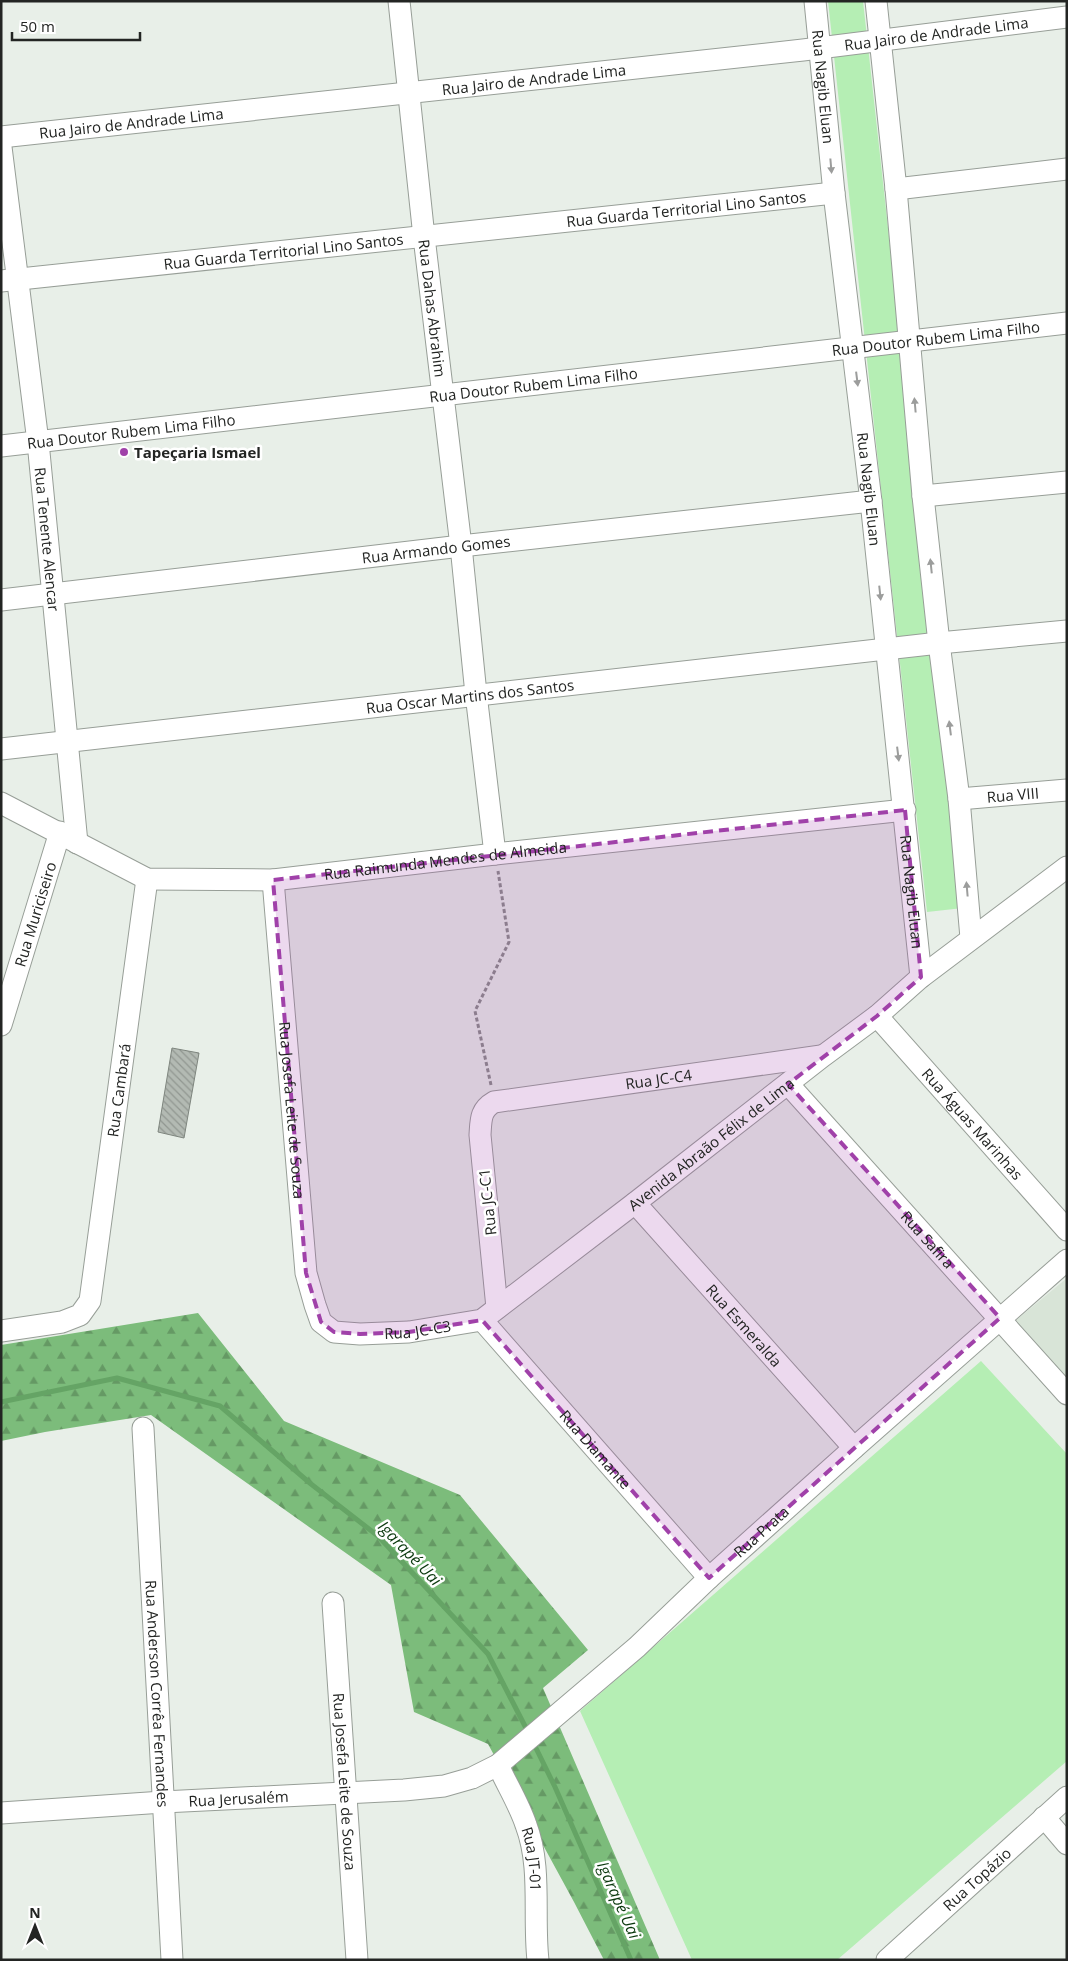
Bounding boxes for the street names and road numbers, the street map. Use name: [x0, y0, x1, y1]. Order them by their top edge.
street label: Rua Jairo de Andrade Lima: [843, 12, 1029, 55]
street label: Rua Nagib Eluan: [808, 29, 839, 144]
street label: Rua Jairo de Andrade Lima: [441, 59, 627, 99]
street label: Rua Jairo de Andrade Lima: [38, 103, 224, 143]
street label: Rua Guarda Territorial Lino Santos: [565, 186, 807, 231]
street label: Rua Guarda Territorial Lino Santos: [163, 229, 404, 274]
street label: Rua Dahas Abrahim: [414, 238, 451, 378]
street label: Rua Doutor Rubem Lima Filho: [831, 316, 1041, 360]
street label: Rua Doutor Rubem Lima Filho: [428, 363, 639, 407]
street label: Rua Doutor Rubem Lima Filho: [26, 409, 236, 453]
street label: Rua Nagib Eluan: [853, 431, 886, 547]
street label: Rua Tenente Alencar: [31, 466, 64, 612]
street label: Rua Armando Gomes: [361, 531, 511, 568]
street label: Rua Oscar Martins dos Santos: [365, 674, 575, 718]
street label: Rua VIII: [986, 782, 1040, 807]
street label: Rua Nagib Eluan: [896, 834, 928, 950]
street label: Rua Raimunda Mendes de Almeida: [323, 836, 568, 884]
street label: Rua Muriciseiro: [9, 859, 60, 969]
street label: Rua Josefa Leite de Souza: [275, 1021, 310, 1200]
street label: Rua Cambará: [102, 1042, 135, 1138]
street label: Rua JC-C4: [624, 1064, 694, 1093]
street label: Rua Águas Marinhas: [918, 1064, 1027, 1184]
street label: Avenida Abraão Félix de Lima: [624, 1073, 798, 1215]
street label: Rua JC-C1: [474, 1168, 500, 1236]
street label: Rua Safira: [897, 1206, 959, 1272]
street label: Rua Esmeralda: [702, 1280, 787, 1371]
street label: Rua JC-C3: [384, 1315, 452, 1343]
street label: Rua Diamante: [555, 1405, 636, 1493]
street label: Rua Prata: [729, 1501, 793, 1561]
street label: Rua Anderson Corrêa Fernandes: [141, 1579, 174, 1808]
street label: Rua Josefa Leite de Souza: [329, 1692, 361, 1871]
street label: Rua Jerusalém: [188, 1786, 289, 1811]
street label: Rua JT-01: [517, 1824, 546, 1891]
street label: Rua Topázio: [938, 1843, 1015, 1915]

